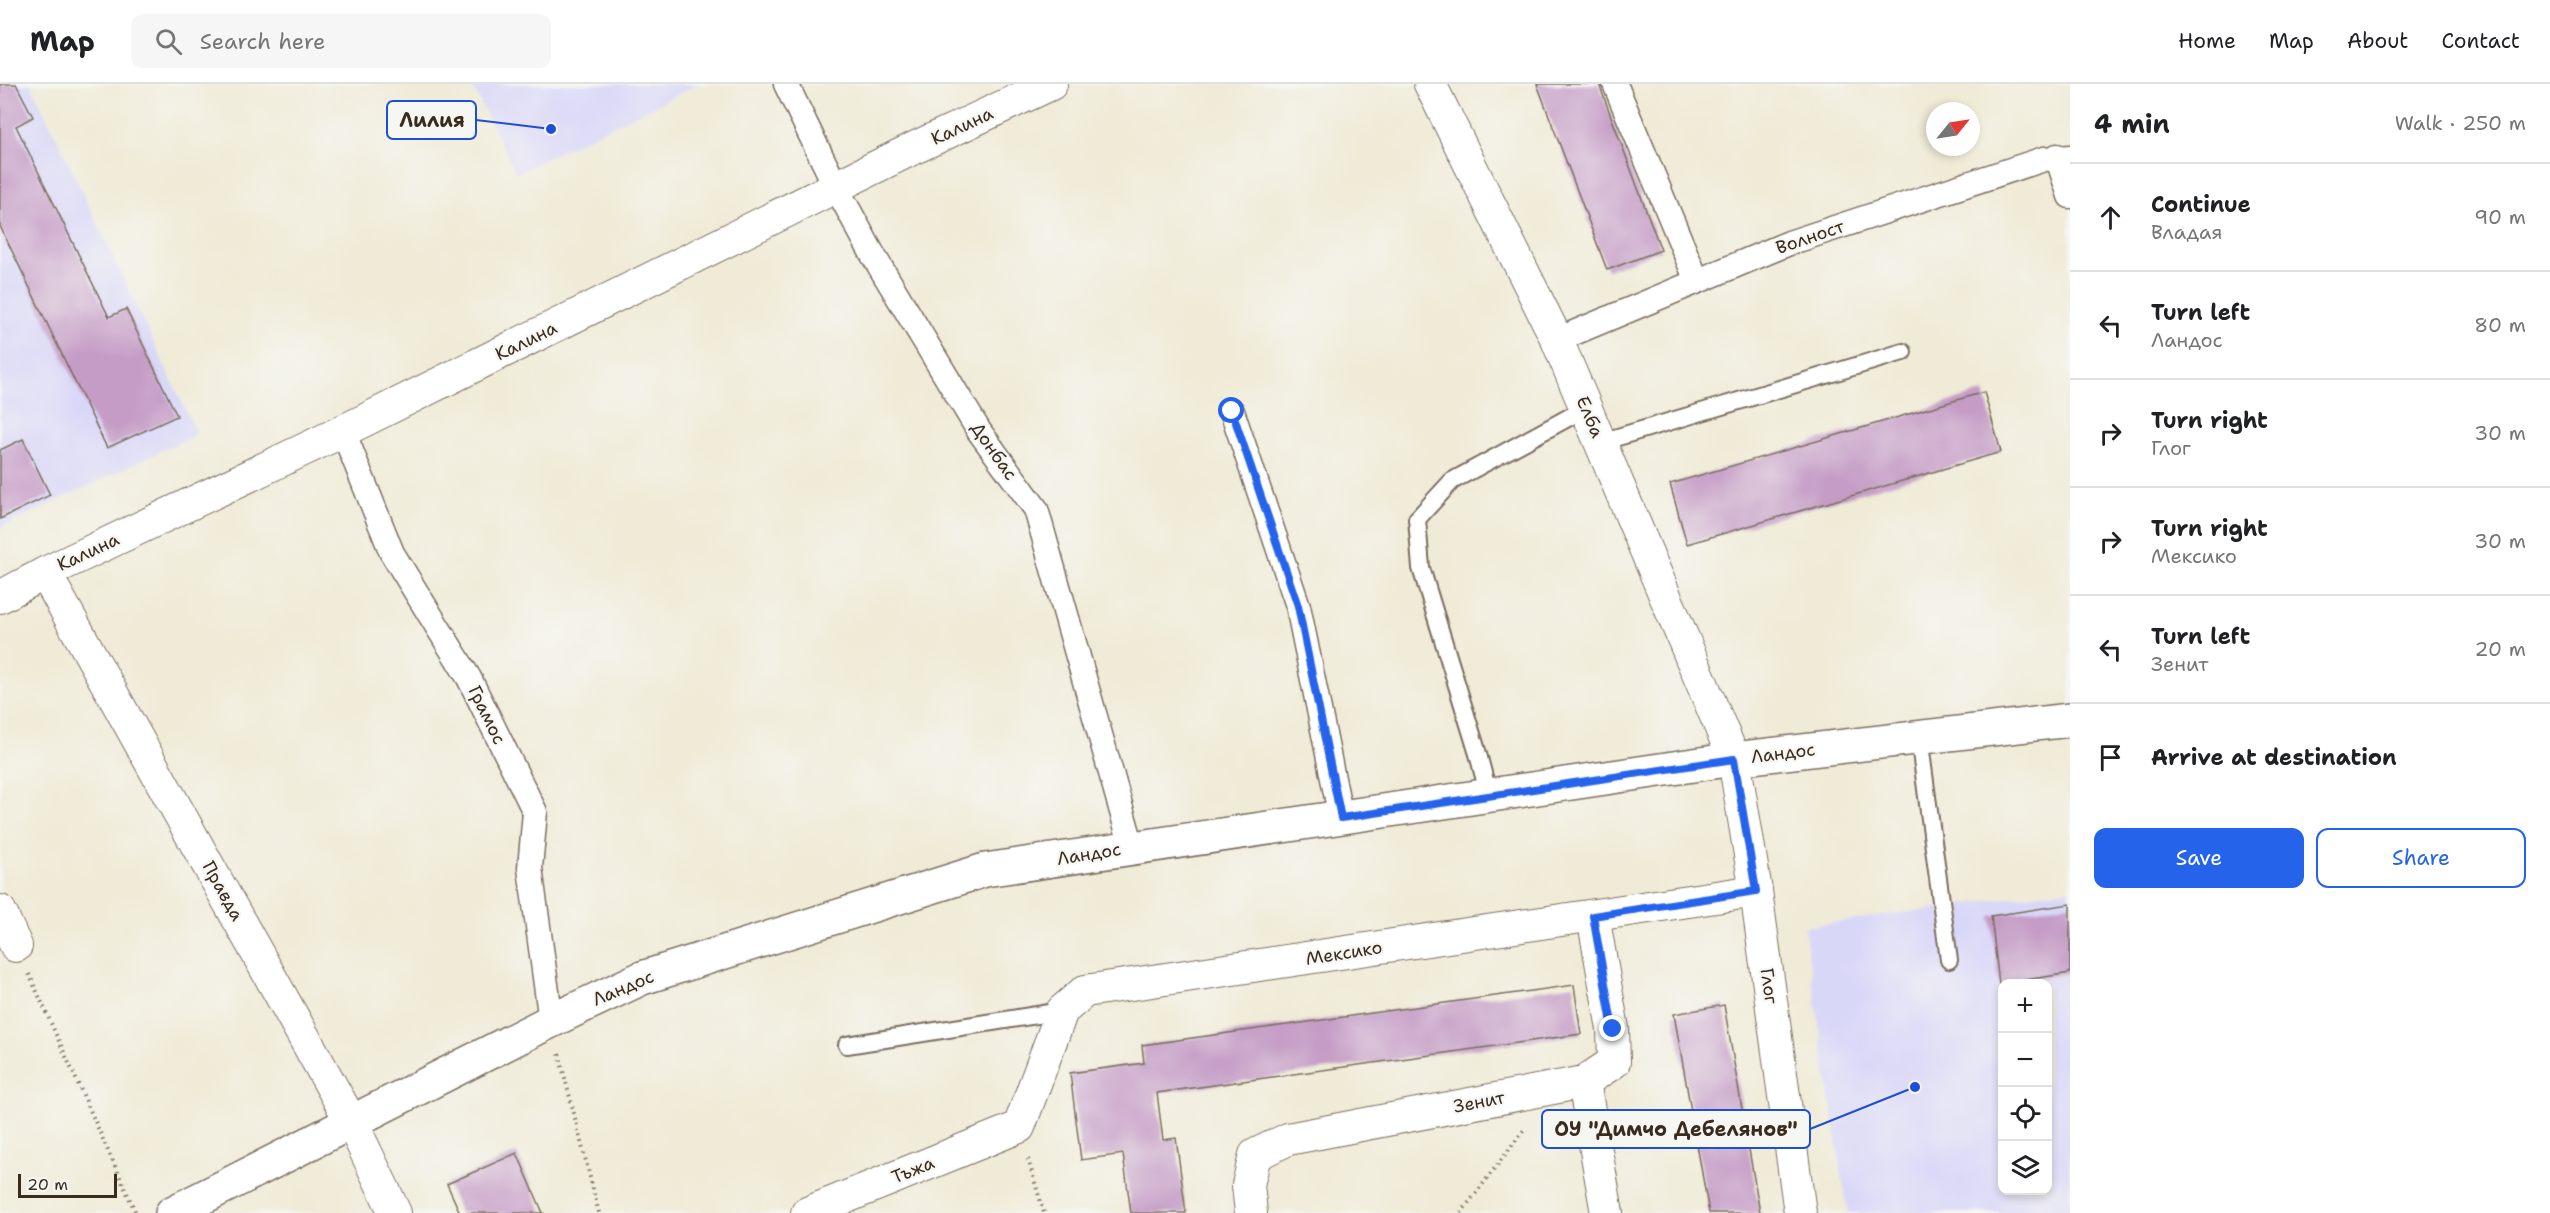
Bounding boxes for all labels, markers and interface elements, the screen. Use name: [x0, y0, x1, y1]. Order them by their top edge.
search box: [131, 14, 551, 68]
text: Map: [30, 22, 95, 60]
icon: search: [152, 25, 185, 58]
text: Search here: [200, 27, 325, 56]
text: Home: [2178, 27, 2236, 55]
text: Map: [2269, 27, 2314, 55]
text: About: [2347, 27, 2408, 55]
text: Contact: [2441, 27, 2520, 55]
callout: Лилия: [387, 101, 476, 139]
street label: Калина: [927, 101, 997, 151]
north arrow: [1926, 102, 1980, 156]
text: 4 min: [2094, 106, 2170, 141]
text: Лилия: [399, 107, 465, 133]
text: Walk · 250 m: [2395, 110, 2526, 136]
text: Continue: [2151, 190, 2251, 219]
icon: ahead: [2094, 201, 2127, 234]
text: 90 m: [2474, 204, 2526, 230]
street label: Волност: [1773, 214, 1848, 260]
text: Владая: [2151, 219, 2222, 245]
text: Turn left: [2151, 298, 2250, 327]
icon: left: [2094, 309, 2127, 342]
text: 80 m: [2474, 312, 2526, 338]
street label: Калина: [491, 316, 561, 366]
text: Ландос: [2151, 327, 2223, 353]
street label: Елба: [1571, 392, 1609, 442]
route start: [1218, 397, 1244, 423]
text: Turn right: [2151, 406, 2268, 435]
street label: Донбас: [965, 417, 1023, 485]
icon: right: [2094, 417, 2127, 450]
text: 30 m: [2474, 420, 2526, 446]
text: Глог: [2151, 435, 2191, 461]
text: Turn right: [2151, 514, 2268, 543]
icon: right: [2094, 525, 2127, 558]
street label: Калина: [53, 527, 123, 577]
text: 30 m: [2474, 528, 2526, 554]
text: Мексико: [2151, 543, 2237, 569]
text: Turn left: [2151, 622, 2250, 651]
icon: left: [2094, 633, 2127, 666]
text: 20 m: [2475, 636, 2526, 662]
text: Зенит: [2151, 651, 2208, 677]
street label: Грамос: [462, 682, 512, 748]
street label: Ландос: [1750, 737, 1816, 769]
icon: arrive: [2094, 741, 2127, 774]
text: Arrive at destination: [2151, 743, 2397, 772]
button: Save: [2094, 828, 2304, 888]
button: Share: [2316, 828, 2526, 888]
street label: Ландос: [1055, 837, 1123, 871]
street label: Правда: [197, 857, 249, 925]
street label: Мексико: [1304, 935, 1384, 971]
street label: Ландос: [589, 964, 657, 1012]
street label: Глог: [1755, 967, 1783, 1005]
map controls: [1998, 979, 2052, 1195]
button: +: [1998, 979, 2052, 1033]
route end: [1599, 1015, 1625, 1041]
button: −: [1998, 1033, 2052, 1087]
street label: Зенит: [1451, 1085, 1507, 1119]
button: locate: [1998, 1087, 2052, 1141]
callout: ОУ "Димчо Дебелянов": [1542, 1110, 1810, 1148]
text: ОУ "Димчо Дебелянов": [1554, 1116, 1798, 1142]
button: layers: [1998, 1141, 2052, 1195]
street label: Тъжа: [888, 1151, 938, 1189]
scale bar: [18, 1171, 117, 1198]
text: 20 m: [27, 1174, 68, 1195]

